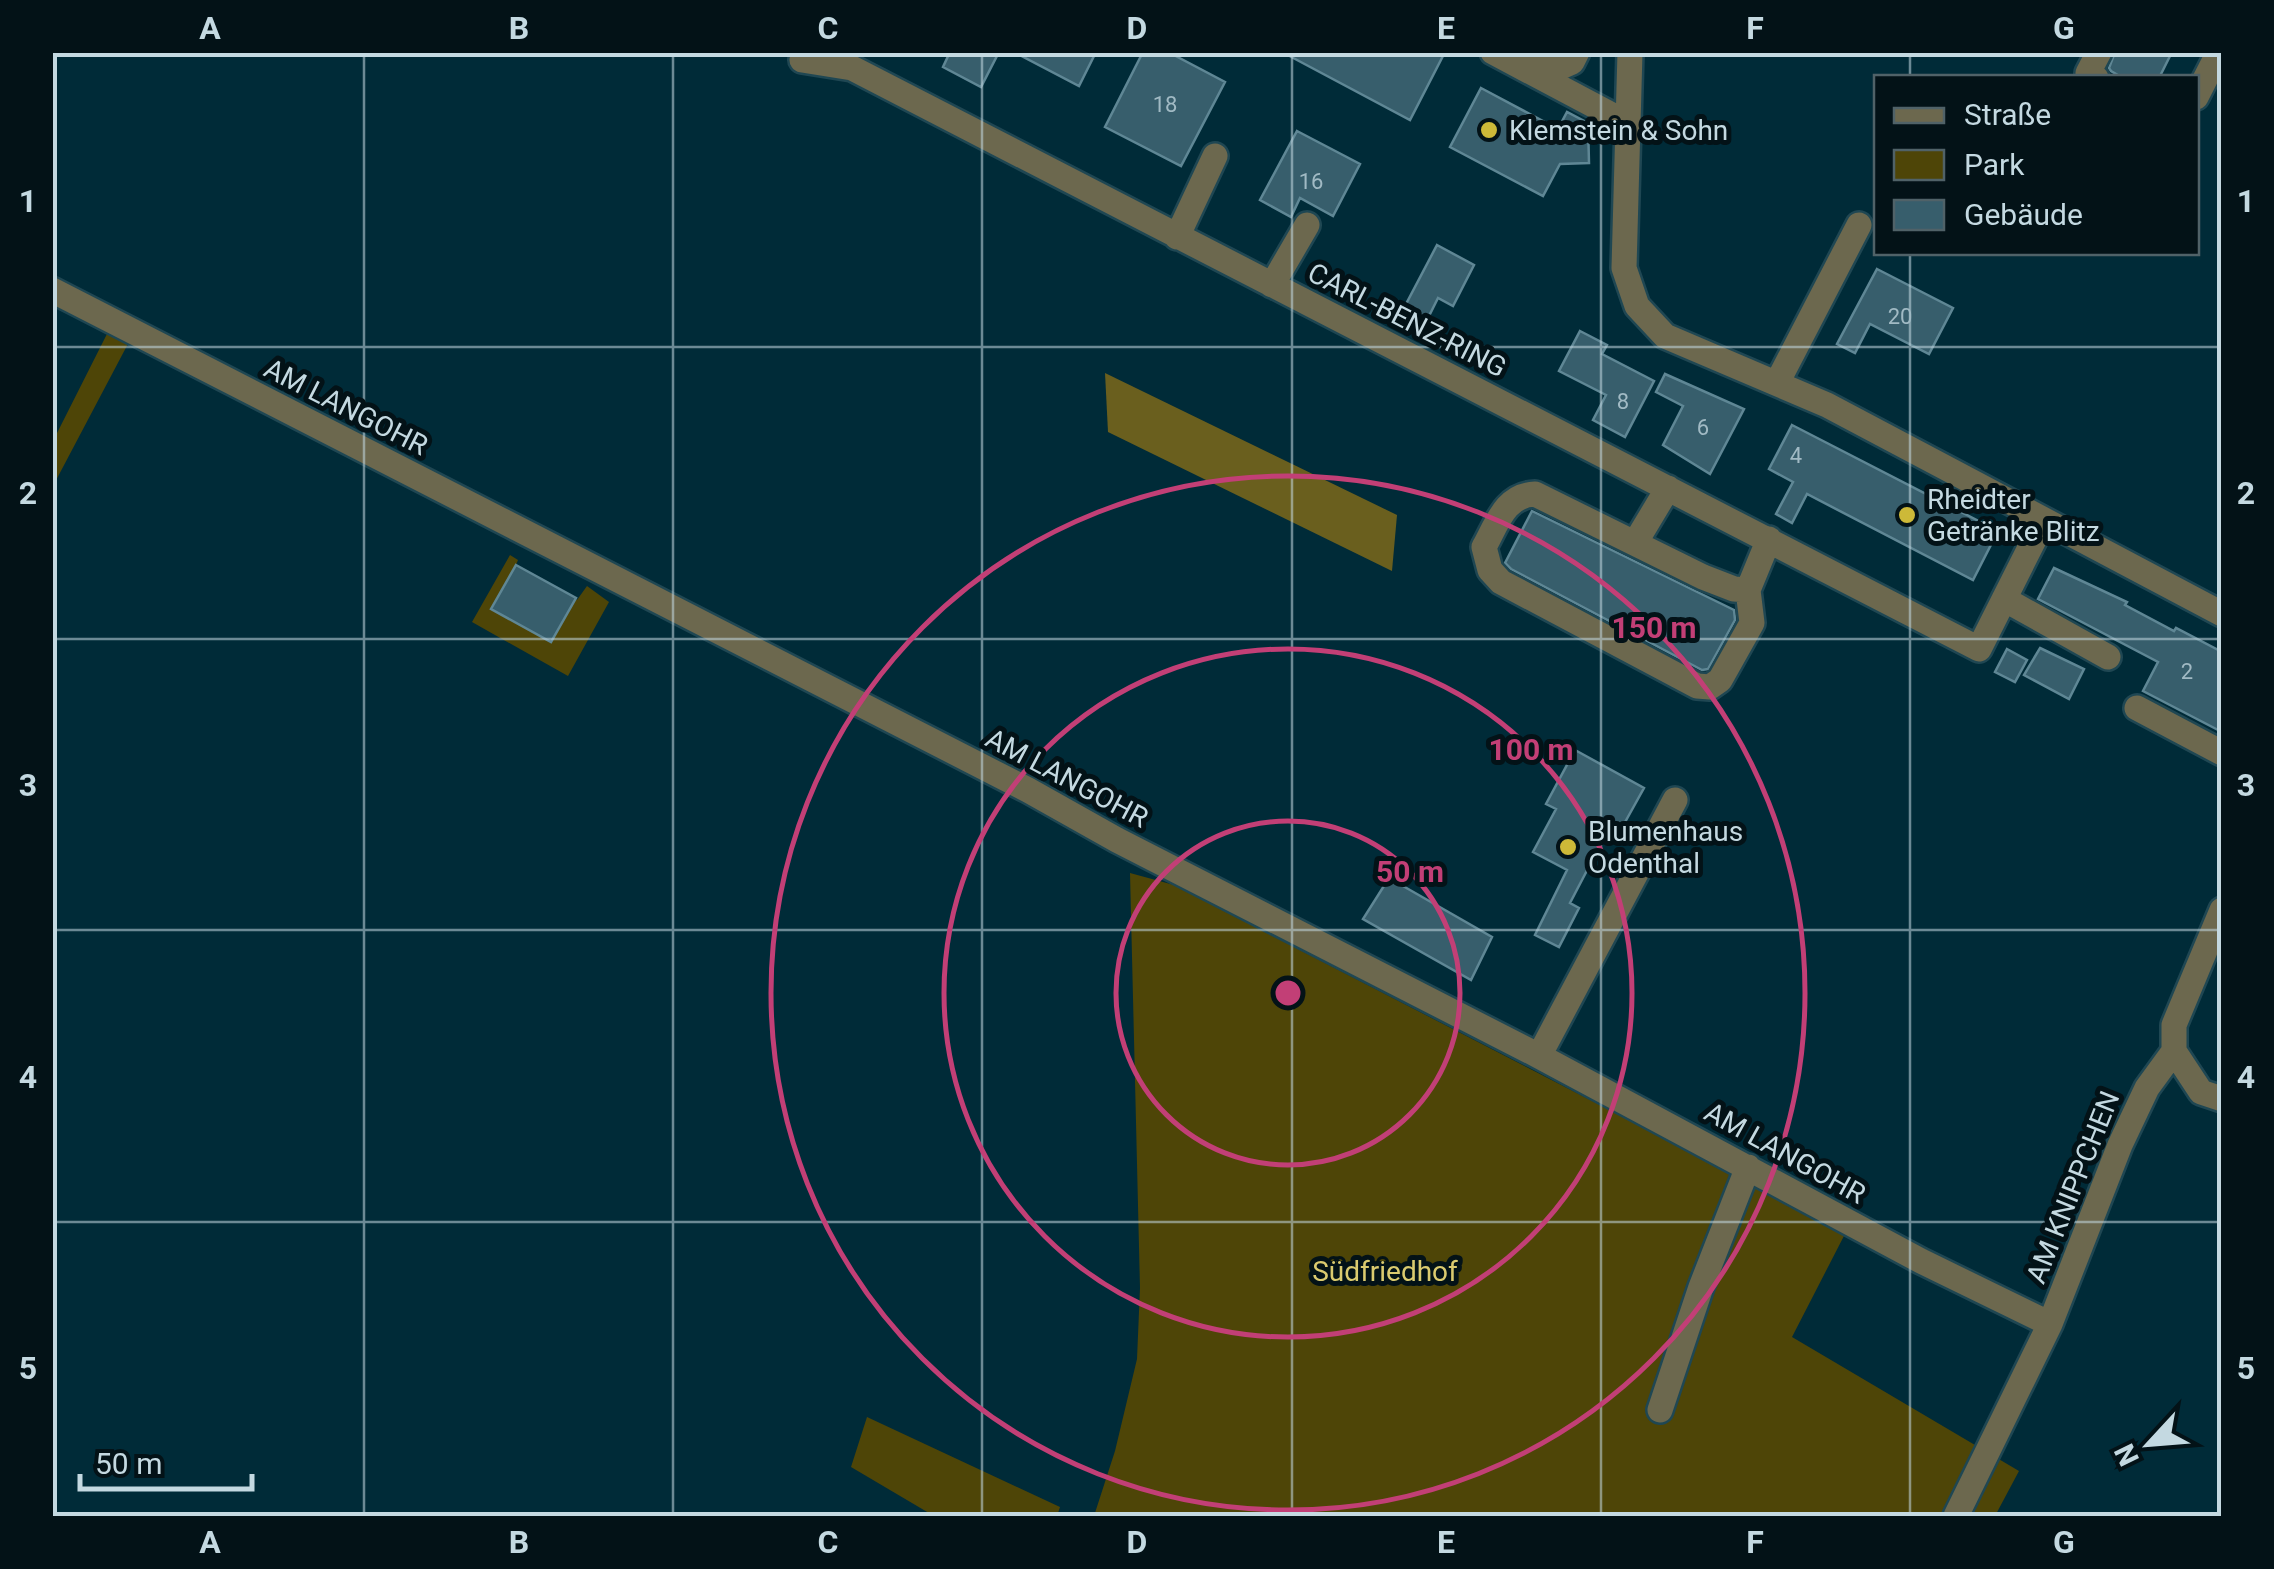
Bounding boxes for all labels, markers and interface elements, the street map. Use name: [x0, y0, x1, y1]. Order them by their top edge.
text: A: [199, 9, 221, 47]
text: B: [509, 9, 529, 47]
text: C: [818, 9, 838, 47]
text: D: [1127, 9, 1147, 47]
text: E: [1437, 9, 1455, 47]
text: F: [1746, 9, 1764, 47]
text: G: [2053, 9, 2075, 47]
legend: [1874, 75, 2199, 255]
house number: 18: [1153, 92, 1177, 117]
text: Straße: [1964, 97, 2051, 132]
place label: Klemstein & Sohn: [1509, 114, 1728, 147]
marker: Klemstein & Sohn: [1478, 119, 1500, 141]
text: Park: [1964, 147, 2025, 182]
house number: 16: [1299, 169, 1323, 194]
text: 1: [19, 182, 37, 220]
text: 1: [2237, 182, 2255, 220]
text: Gebäude: [1964, 197, 2083, 232]
street label: CARL-BENZ-RING: [1302, 256, 1512, 384]
house number: 20: [1888, 304, 1912, 329]
street label: AM LANGOHR: [259, 352, 433, 462]
house number: 8: [1617, 389, 1629, 414]
house number: 6: [1697, 415, 1709, 440]
house number: 4: [1790, 443, 1802, 468]
text: 2: [19, 474, 37, 512]
text: 2: [2237, 474, 2255, 512]
place label: Rheidter Getränke Blitz: [1927, 483, 2100, 548]
marker: Rheidter Getränke Blitz: [1896, 504, 1918, 526]
text: 150 m: [1611, 610, 1697, 645]
house number: 2: [2181, 659, 2193, 684]
street label: AM LANGOHR: [980, 721, 1154, 835]
text: 100 m: [1488, 732, 1574, 767]
text: 3: [19, 766, 37, 804]
text: 3: [2237, 766, 2255, 804]
place label: Blumenhaus Odenthal: [1588, 815, 1743, 880]
marker: Blumenhaus Odenthal: [1557, 836, 1579, 858]
text: 50 m: [1376, 854, 1444, 889]
centre of rings: [1270, 975, 1306, 1011]
text: 4: [19, 1058, 37, 1096]
text: 4: [2237, 1058, 2255, 1096]
street label: AM KNIPPCHEN: [2019, 1086, 2127, 1288]
street label: AM LANGOHR: [1699, 1095, 1871, 1211]
park label: Südfriedhof: [1312, 1255, 1458, 1288]
text: 5: [19, 1349, 37, 1387]
text: 5: [2237, 1349, 2255, 1387]
north arrow: [2099, 1394, 2199, 1494]
scale bar: [80, 1429, 252, 1491]
text: N: [2108, 1439, 2146, 1471]
text: 50 m: [95, 1446, 162, 1481]
text: A: [199, 1523, 221, 1561]
text: B: [509, 1523, 529, 1561]
text: C: [818, 1523, 838, 1561]
text: D: [1127, 1523, 1147, 1561]
text: E: [1437, 1523, 1455, 1561]
text: F: [1746, 1523, 1764, 1561]
text: G: [2053, 1523, 2075, 1561]

